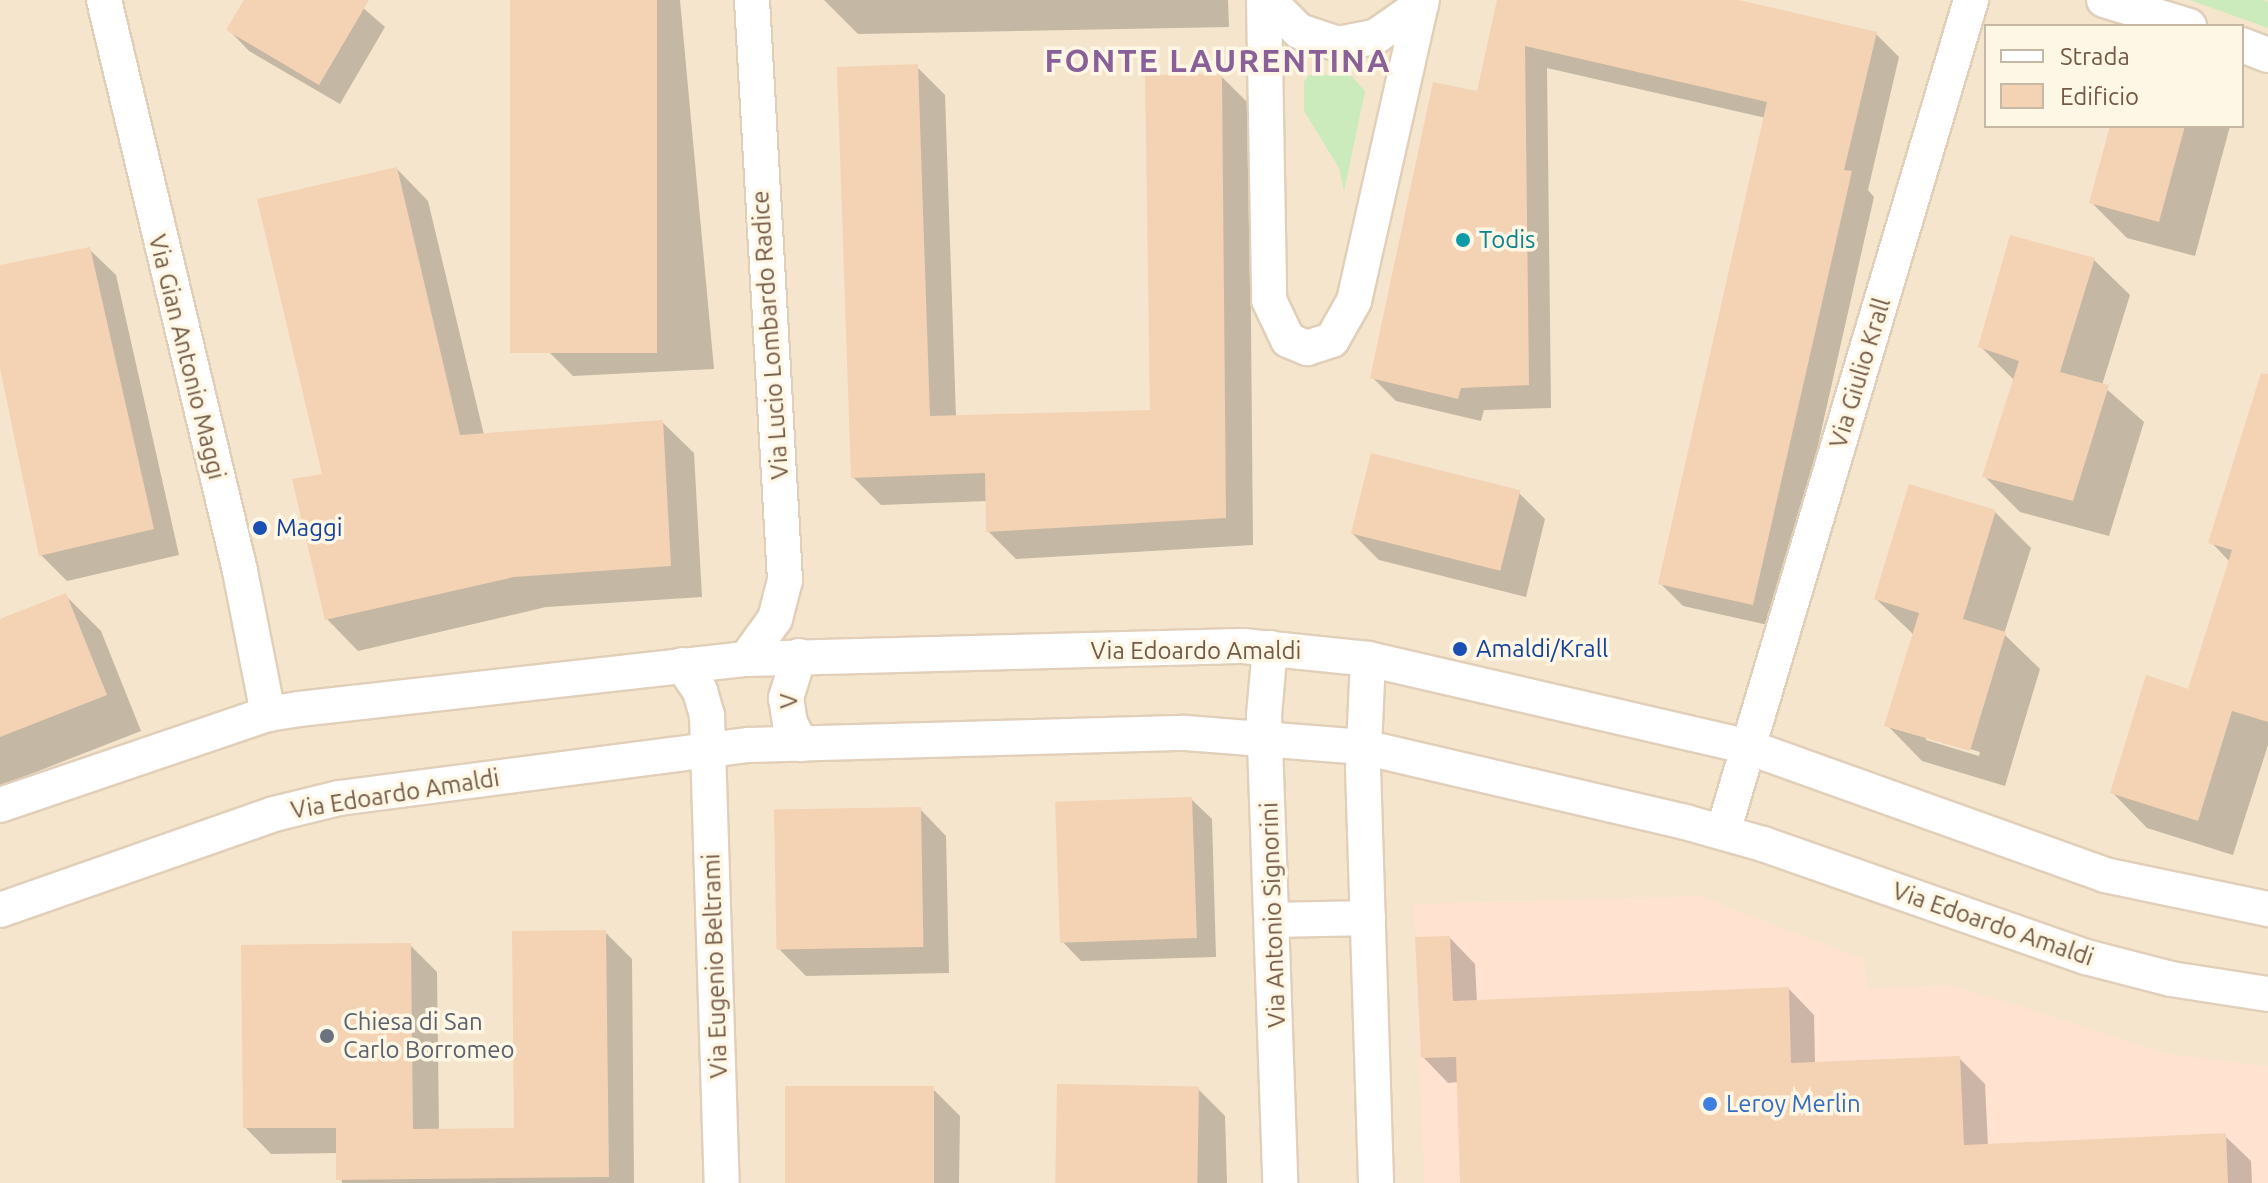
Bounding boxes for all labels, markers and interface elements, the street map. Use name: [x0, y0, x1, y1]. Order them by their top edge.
legend: [1984, 24, 2244, 128]
district label: FONTE LAURENTINA: [1045, 41, 1391, 79]
text: Strada: [2060, 43, 2130, 70]
text: Edificio: [2060, 83, 2139, 110]
street label: Via Lucio Lombardo Radice: [746, 190, 794, 480]
place label: Todis: [1479, 226, 1536, 254]
marker: Todis: [1454, 231, 1472, 249]
street label: Via Gian Antonio Maggi: [143, 232, 231, 482]
street label: Via Giulio Krall: [1824, 294, 1896, 452]
place label: Maggi: [276, 514, 343, 542]
marker: Maggi: [251, 519, 269, 537]
place label: Amaldi/Krall: [1476, 635, 1608, 663]
street label: Via Edoardo Amaldi: [1091, 637, 1301, 665]
marker: Amaldi/Krall: [1451, 640, 1469, 658]
street label: V: [774, 693, 804, 709]
street label: Via Edoardo Amaldi: [289, 763, 501, 825]
street label: Via Antonio Signorini: [1255, 802, 1291, 1028]
street label: Via Eugenio Beltrami: [697, 853, 733, 1079]
street label: Via Edoardo Amaldi: [1889, 876, 2097, 972]
place label: Chiesa di San Carlo Borromeo: [343, 1008, 514, 1064]
marker: Chiesa di San Carlo Borromeo: [318, 1027, 336, 1045]
place label: Leroy Merlin: [1726, 1090, 1861, 1118]
marker: Leroy Merlin: [1701, 1095, 1719, 1113]

